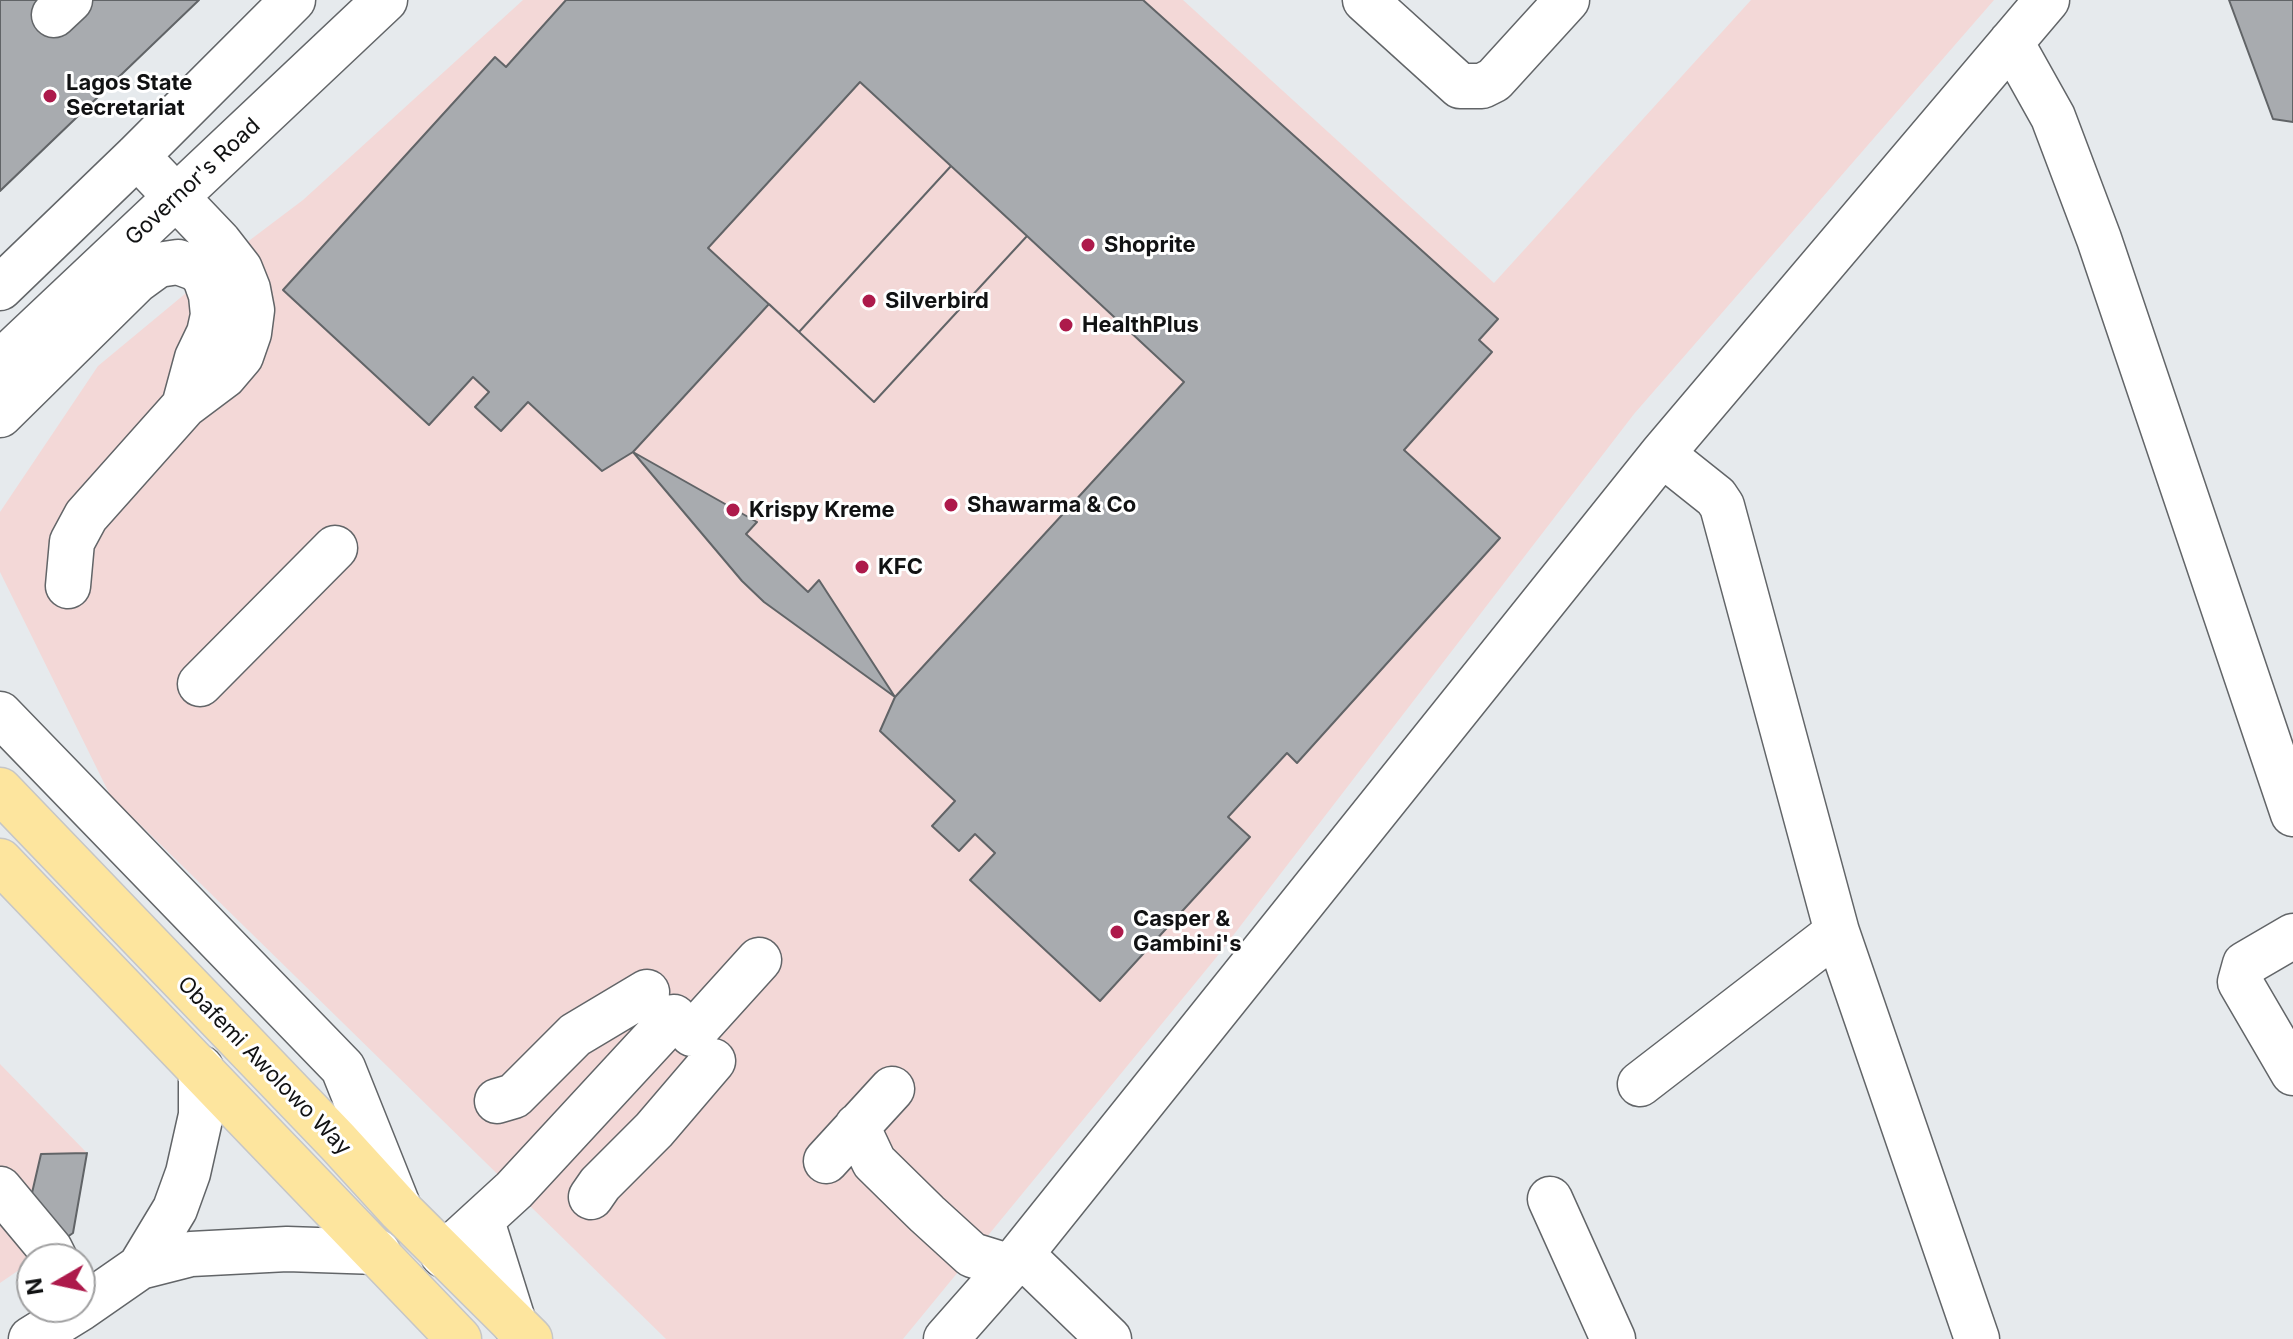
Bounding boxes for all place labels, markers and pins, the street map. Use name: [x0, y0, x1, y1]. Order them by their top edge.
place label: Lagos State Secretariat: [66, 70, 192, 122]
marker: Lagos State Secretariat: [41, 87, 59, 105]
place label: Shoprite: [1104, 232, 1195, 258]
marker: Shoprite: [1079, 236, 1097, 254]
place label: Silverbird: [885, 288, 989, 314]
marker: Silverbird: [860, 292, 878, 310]
place label: HealthPlus: [1082, 312, 1199, 338]
marker: HealthPlus: [1057, 316, 1075, 334]
place label: Shawarma & Co: [967, 492, 1136, 518]
marker: Shawarma & Co: [942, 496, 960, 514]
place label: Krispy Kreme: [749, 497, 895, 523]
marker: Krispy Kreme: [724, 501, 742, 519]
place label: KFC: [878, 554, 923, 580]
marker: KFC: [853, 558, 871, 576]
place label: Casper & Gambini's: [1133, 906, 1241, 958]
marker: Casper & Gambini's: [1108, 923, 1126, 941]

